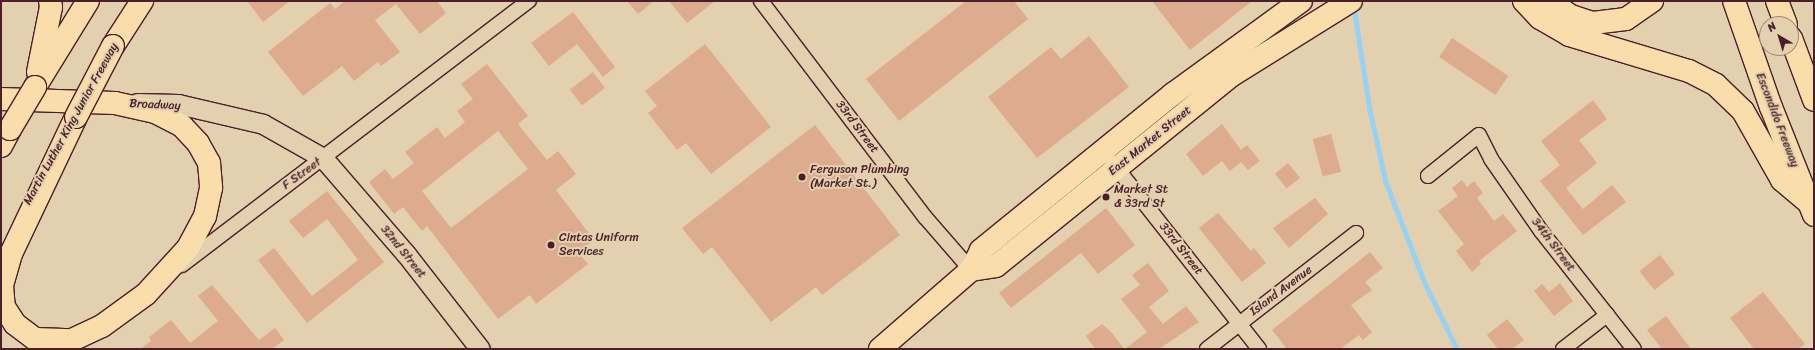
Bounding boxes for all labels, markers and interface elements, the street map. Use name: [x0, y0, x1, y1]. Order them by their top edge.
north arrow: [1759, 16, 1799, 56]
text: N: [1763, 17, 1781, 37]
street label: Martin Luther King Junior Freeway: [20, 40, 122, 208]
street label: Escondido Freeway: [1752, 71, 1802, 169]
street label: Broadway: [129, 96, 181, 114]
street label: 33rd Street: [832, 98, 882, 156]
street label: East Market Street: [1106, 103, 1194, 179]
street label: F Street: [280, 155, 324, 193]
place label: Ferguson Plumbing (Market St.): [810, 163, 909, 191]
marker: Ferguson Plumbing (Market St.): [797, 172, 807, 182]
place label: Market St & 33rd St: [1114, 183, 1168, 211]
marker: Market St & 33rd St: [1101, 192, 1111, 202]
street label: 34th Street: [1528, 215, 1578, 275]
street label: 33rd Street: [1156, 220, 1206, 278]
street label: 32nd Street: [377, 222, 429, 282]
place label: Cintas Uniform Services: [559, 231, 639, 259]
marker: Cintas Uniform Services: [546, 240, 556, 250]
street label: Island Avenue: [1247, 263, 1315, 319]

